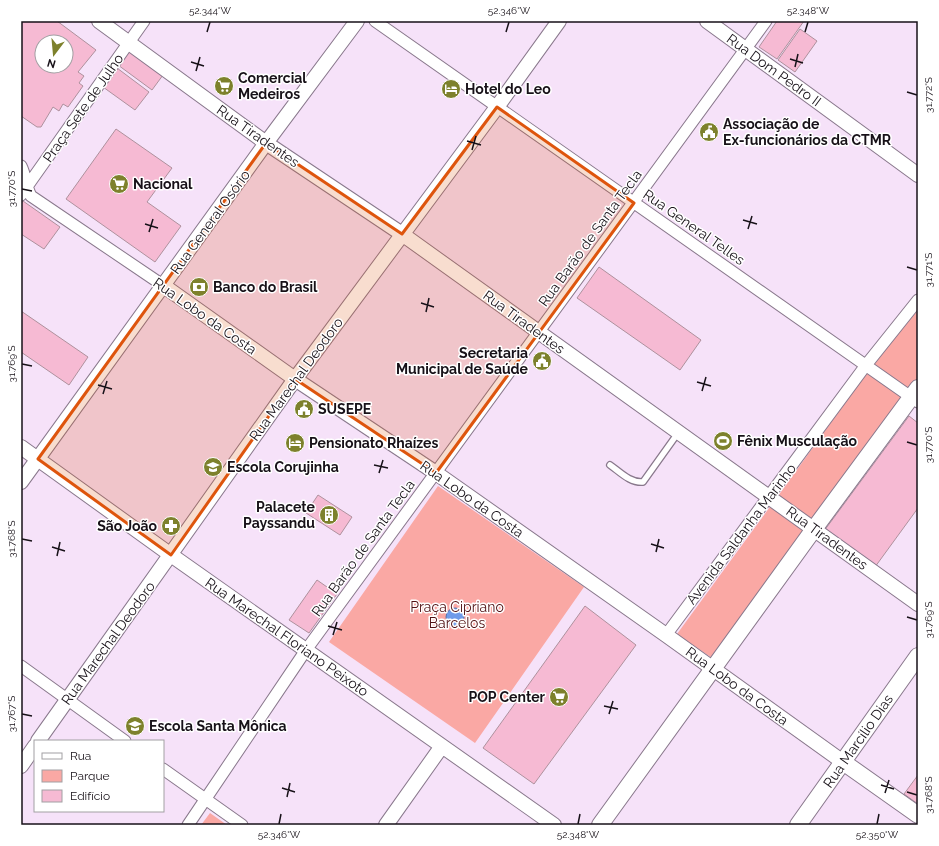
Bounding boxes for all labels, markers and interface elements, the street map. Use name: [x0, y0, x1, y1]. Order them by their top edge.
text: 52.344°W: [189, 5, 231, 16]
text: 52.346°W: [488, 5, 531, 16]
text: 52.348°W: [787, 5, 830, 16]
street label: Rua Dom Pedro II: [724, 31, 824, 109]
north arrow: [34, 34, 74, 74]
street label: Praça Sete de Julho: [40, 51, 126, 165]
text: N: [46, 56, 57, 71]
place label: Comercial Medeiros: [238, 70, 307, 102]
supermarket icon: Comercial Medeiros: [213, 75, 235, 97]
text: 31.772°S: [923, 77, 934, 113]
hotel icon: Hotel do Leo: [440, 78, 462, 100]
place label: Hotel do Leo: [465, 81, 551, 97]
street label: Rua Tiradentes: [214, 102, 302, 170]
place label: Associação de Ex-funcionários da CTMR: [723, 116, 892, 148]
public building icon: Associação de Ex-funcionários da CTMR: [698, 121, 720, 143]
street label: Rua General Osório: [167, 167, 253, 277]
street label: Rua Barão de Santa Tecla: [535, 167, 645, 309]
text: 31.770°S: [6, 171, 17, 207]
supermarket icon: Nacional: [108, 173, 130, 195]
place label: Nacional: [133, 176, 193, 192]
street label: Rua General Telles: [640, 186, 748, 268]
text: 31.771°S: [923, 253, 934, 287]
street label: Rua Lobo da Costa: [150, 274, 260, 358]
bank icon: Banco do Brasil: [188, 276, 210, 298]
place label: Banco do Brasil: [213, 279, 318, 295]
street label: Rua Tiradentes: [480, 287, 568, 357]
street label: Rua Marechal Deodoro: [246, 314, 346, 444]
place label: Secretaria Municipal de Saúde: [396, 345, 529, 377]
text: 31.769°S: [6, 346, 17, 382]
public building icon: Secretaria Municipal de Saúde: [531, 350, 553, 372]
public building icon: SUSEPE: [293, 398, 315, 420]
place label: SUSEPE: [318, 401, 371, 417]
text: 31.770°S: [923, 427, 934, 463]
sports icon: Fênix Musculação: [712, 430, 734, 452]
hotel icon: Pensionato Rhaízes: [284, 432, 306, 454]
place label: Fênix Musculação: [737, 433, 857, 449]
place label: Pensionato Rhaízes: [309, 435, 438, 451]
school or university icon: Escola Corujinha: [202, 456, 224, 478]
street label: Rua Lobo da Costa: [417, 457, 527, 541]
place label: Escola Corujinha: [227, 459, 339, 475]
street label: Avenida Saldanha Marinho: [683, 461, 799, 607]
street label: Rua Barão de Santa Tecla: [308, 477, 418, 619]
place label: Palacete Payssandu: [243, 499, 316, 531]
street label: Rua Tiradentes: [783, 503, 871, 573]
building icon: Palacete Payssandu: [318, 504, 340, 526]
pharmacy icon: São João: [160, 515, 182, 537]
place label: São João: [97, 518, 158, 534]
text: 31.768°S: [6, 520, 17, 558]
street label: Rua Marechal Floriano Peixoto: [202, 574, 372, 700]
street label: Rua Marechal Deodoro: [58, 578, 158, 708]
park label: Praça Cipriano Barcelos: [410, 599, 504, 631]
text: 31.769°S: [923, 602, 934, 638]
street label: Rua Lobo da Costa: [683, 644, 791, 728]
supermarket icon: POP Center: [548, 686, 570, 708]
place label: POP Center: [469, 689, 546, 705]
street label: Rua Marcílio Dias: [820, 691, 896, 791]
text: 31.767°S: [6, 696, 17, 732]
school or university icon: Escola Santa Mônica: [124, 715, 146, 737]
place label: Escola Santa Mônica: [149, 718, 287, 734]
legend: [34, 740, 164, 812]
text: Rua: [70, 749, 91, 763]
text: Parque: [70, 769, 110, 783]
text: 31.768°S: [923, 776, 934, 814]
text: Edifício: [70, 789, 110, 803]
text: 52.346°W: [258, 829, 301, 840]
text: 52.348°W: [557, 829, 600, 840]
text: 52.350°W: [856, 829, 899, 840]

